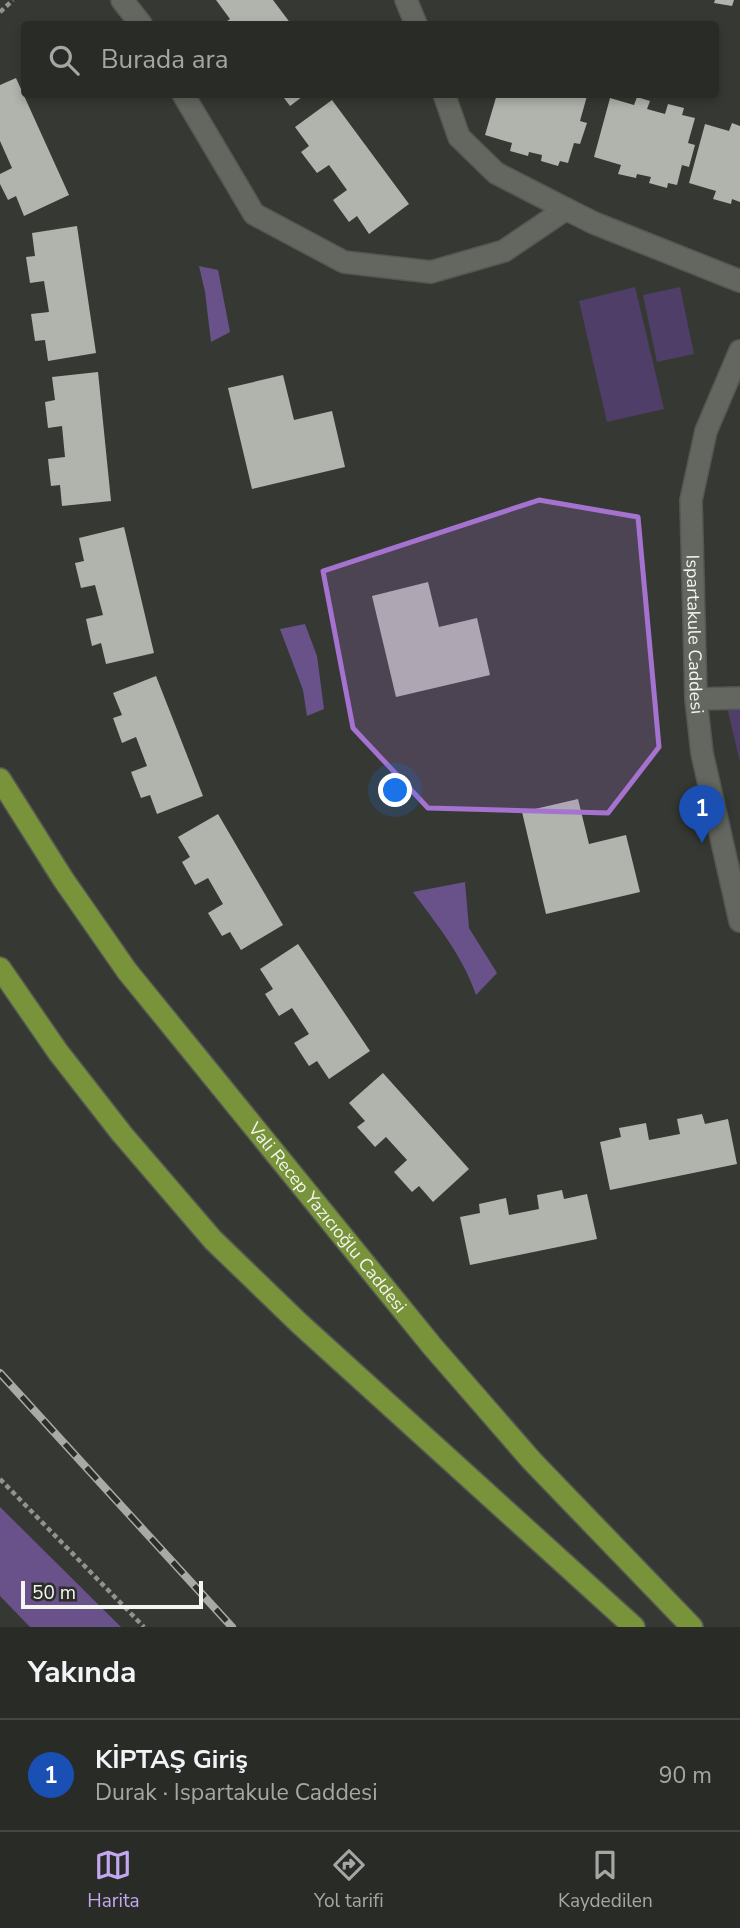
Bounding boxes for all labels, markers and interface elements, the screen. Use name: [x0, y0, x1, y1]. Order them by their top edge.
search box: [21, 21, 719, 98]
icon: search: [45, 41, 83, 79]
text: Burada ara: [101, 42, 228, 77]
street label: Ispartakule Caddesi: [680, 554, 710, 715]
your location: [378, 773, 412, 807]
pin: 1: [679, 785, 725, 843]
street label: Vali Recep Yazıcıoğlu Caddesi: [242, 1117, 412, 1318]
scale bar: [21, 1578, 203, 1610]
text: 50 m: [32, 1580, 76, 1606]
text: Yakında: [28, 1652, 136, 1693]
text: KİPTAŞ Giriş: [95, 1742, 248, 1777]
text: 1: [44, 1760, 58, 1791]
text: 90 m: [659, 1760, 712, 1791]
text: Durak · Ispartakule Caddesi: [95, 1777, 377, 1808]
tab: Harita: [87, 1846, 140, 1914]
tab: Yol tarifi: [314, 1846, 384, 1914]
tab: Kaydedilen: [558, 1846, 653, 1914]

